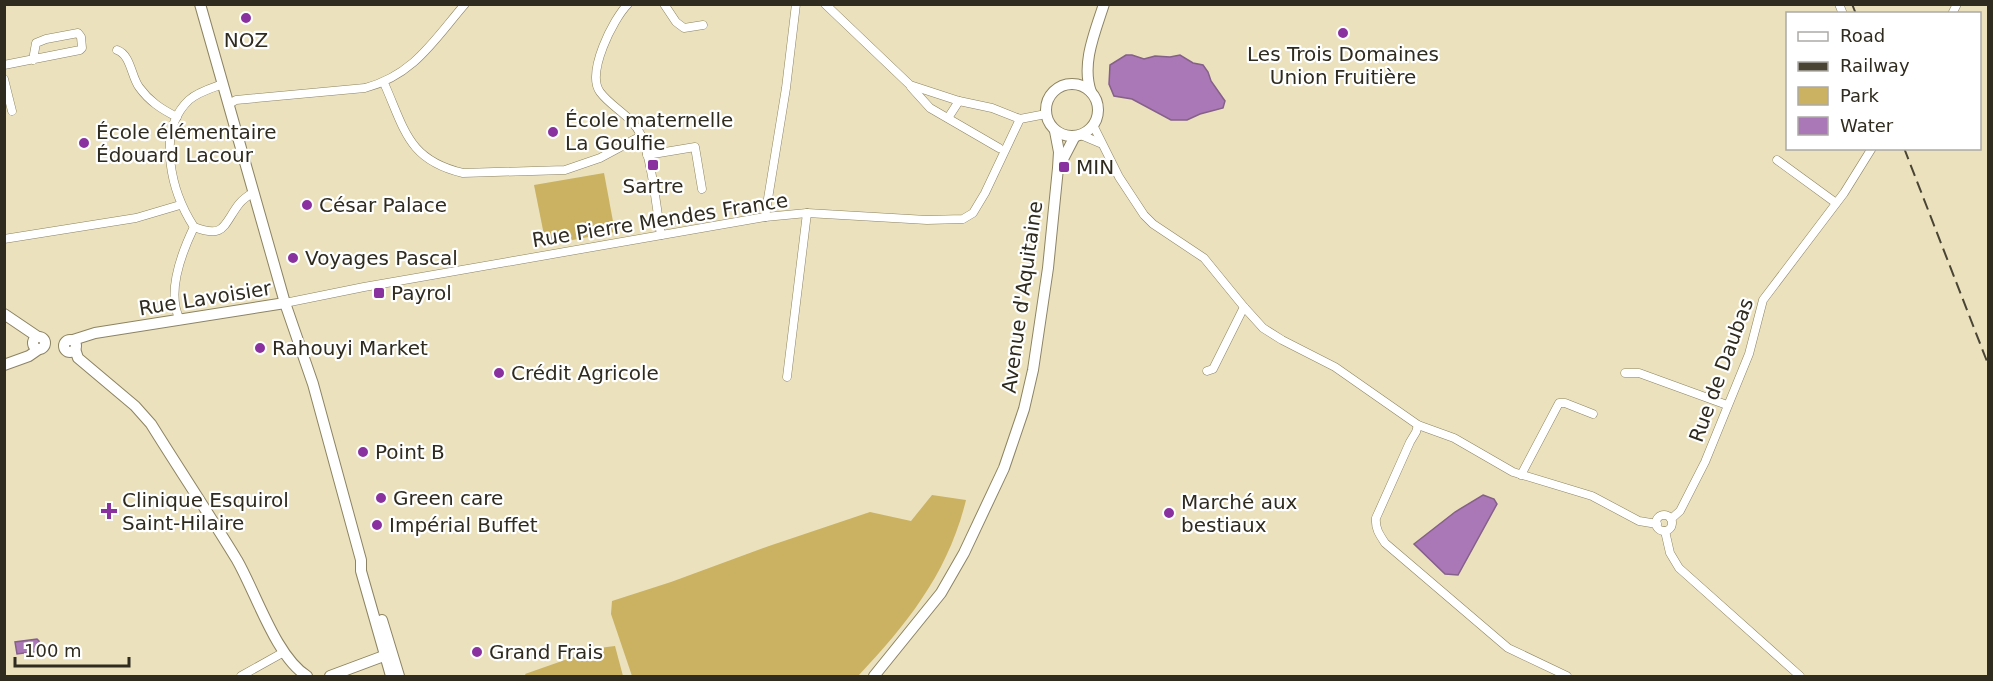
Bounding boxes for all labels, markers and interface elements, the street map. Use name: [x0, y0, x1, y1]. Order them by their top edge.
marker: NOZ: [239, 11, 253, 25]
legend: [1786, 12, 1981, 150]
text: Road: [1840, 25, 1885, 46]
marker: Les Trois Domaines Union Fruitière: [1336, 26, 1350, 40]
place label: NOZ: [224, 28, 268, 52]
place label: Les Trois Domaines Union Fruitière: [1247, 42, 1439, 89]
text: Railway: [1840, 55, 1910, 76]
text: Park: [1840, 85, 1879, 106]
place label: École maternelle La Goulfie: [565, 108, 733, 155]
text: Water: [1840, 115, 1894, 136]
place label: École élémentaire Édouard Lacour: [96, 120, 276, 167]
marker: École maternelle La Goulfie: [546, 125, 560, 139]
marker: École élémentaire Édouard Lacour: [77, 136, 91, 150]
place label: MIN: [1076, 155, 1114, 179]
marker: Sartre: [646, 158, 660, 172]
marker: MIN: [1057, 160, 1071, 174]
place label: Sartre: [622, 174, 684, 198]
street label: Rue Pierre Mendes France: [530, 188, 790, 252]
place label: César Palace: [319, 193, 447, 217]
marker: César Palace: [300, 198, 314, 212]
street label: Avenue d'Aquitaine: [997, 199, 1047, 395]
place label: Voyages Pascal: [305, 246, 458, 270]
marker: Voyages Pascal: [286, 251, 300, 265]
street label: Rue Lavoisier: [137, 276, 274, 320]
place label: Payrol: [391, 281, 452, 305]
marker: Payrol: [372, 286, 386, 300]
street label: Rue de Daubas: [1684, 295, 1758, 445]
place label: Rahouyi Market: [272, 336, 428, 360]
marker: Rahouyi Market: [253, 341, 267, 355]
place label: Crédit Agricole: [511, 361, 659, 385]
marker: Crédit Agricole: [492, 366, 506, 380]
place label: Point B: [375, 440, 445, 464]
marker: Point B: [356, 445, 370, 459]
place label: Green care: [393, 486, 503, 510]
place label: Clinique Esquirol Saint-Hilaire: [122, 488, 289, 535]
place label: Marché aux bestiaux: [1181, 490, 1298, 537]
marker: Green care: [374, 491, 388, 505]
marker: Clinique Esquirol Saint-Hilaire: [100, 502, 118, 520]
marker: Marché aux bestiaux: [1162, 506, 1176, 520]
place label: Impérial Buffet: [389, 513, 538, 537]
marker: Impérial Buffet: [370, 518, 384, 532]
scale bar: [15, 630, 129, 668]
text: 100 m: [24, 640, 82, 661]
place label: Grand Frais: [489, 640, 603, 664]
marker: Grand Frais: [470, 645, 484, 659]

